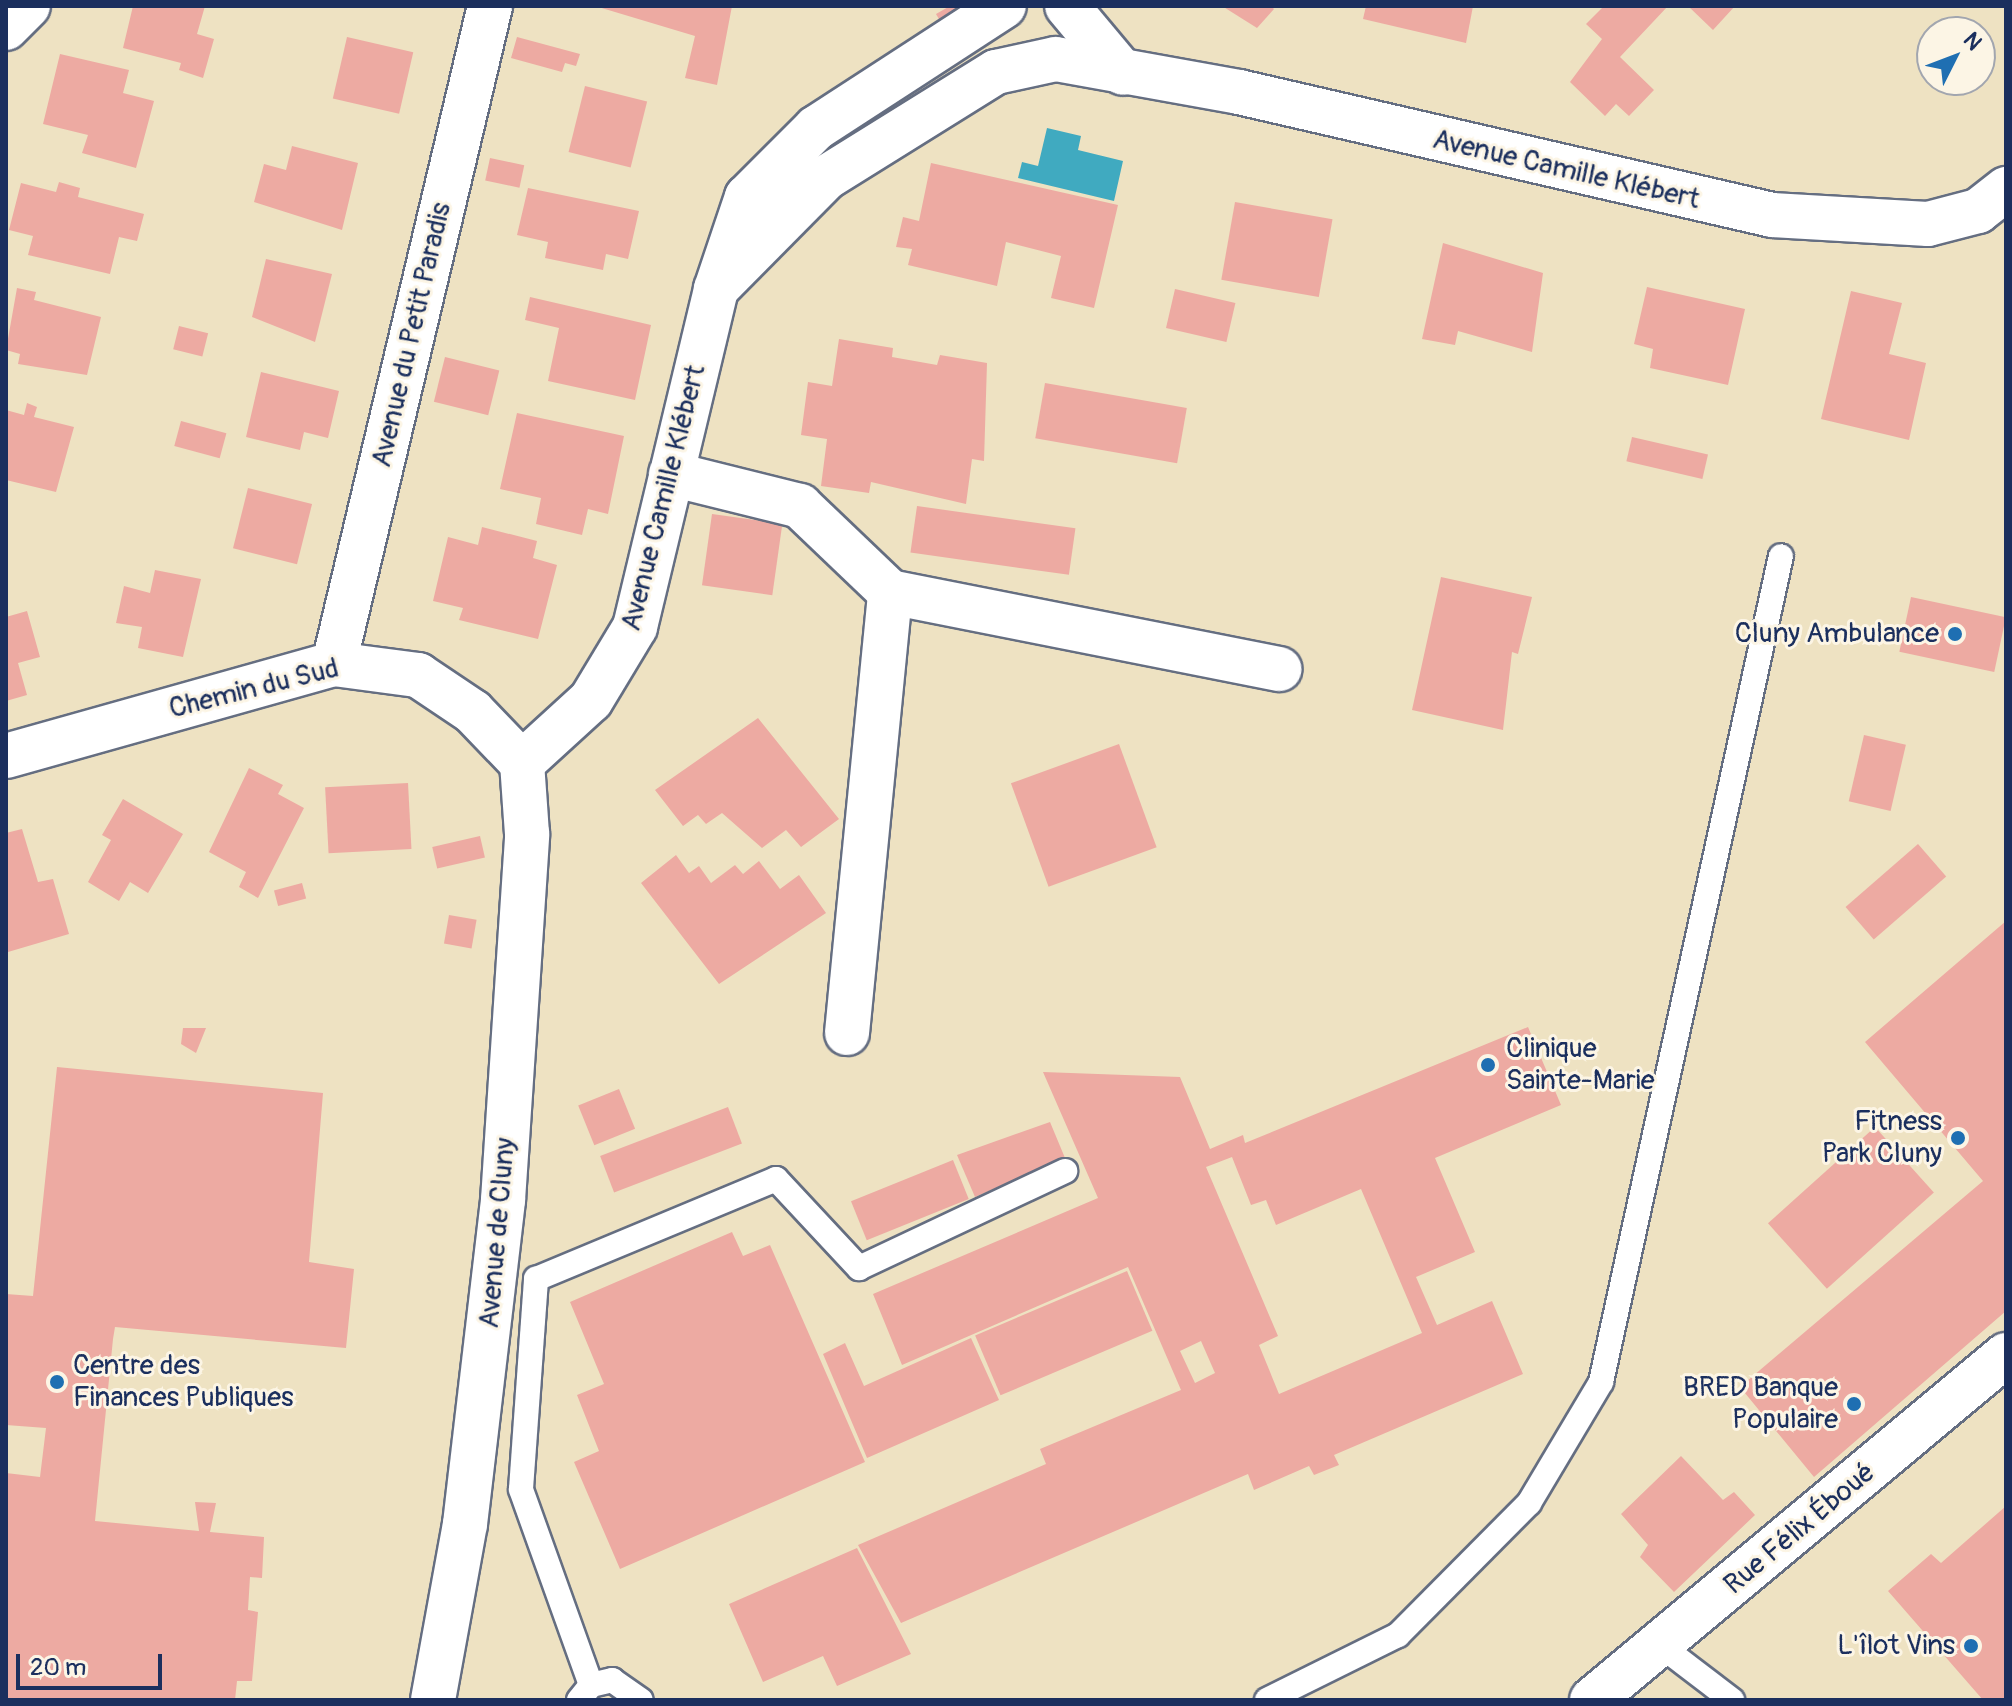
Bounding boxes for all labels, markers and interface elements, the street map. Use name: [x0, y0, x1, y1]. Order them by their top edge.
north arrow: [1916, 16, 1996, 96]
text: N: [1957, 26, 1988, 56]
street label: Avenue Camille Klébert: [1429, 123, 1703, 217]
street label: Avenue du Petit Paradis: [365, 199, 459, 471]
street label: Avenue Camille Klébert: [615, 362, 713, 634]
place label: Cluny Ambulance: [1735, 617, 1939, 651]
marker: Cluny Ambulance: [1946, 625, 1964, 643]
street label: Chemin du Sud: [166, 652, 342, 726]
place label: Clinique Sainte-Marie: [1506, 1032, 1655, 1098]
marker: Clinique Sainte-Marie: [1477, 1054, 1499, 1076]
place label: Fitness Park Cluny: [1822, 1105, 1942, 1171]
marker: Fitness Park Cluny: [1949, 1129, 1967, 1147]
street label: Avenue de Cluny: [473, 1136, 523, 1330]
place label: Centre des Finances Publiques: [73, 1349, 293, 1415]
place label: BRED Banque Populaire: [1683, 1371, 1838, 1437]
marker: Centre des Finances Publiques: [48, 1373, 66, 1391]
marker: BRED Banque Populaire: [1845, 1395, 1863, 1413]
street label: Rue Félix Éboué: [1718, 1456, 1882, 1602]
place label: L'îlot Vins: [1837, 1629, 1955, 1663]
marker: L'îlot Vins: [1962, 1637, 1980, 1655]
scale bar: [20, 1638, 166, 1688]
text: 20 m: [30, 1653, 86, 1682]

